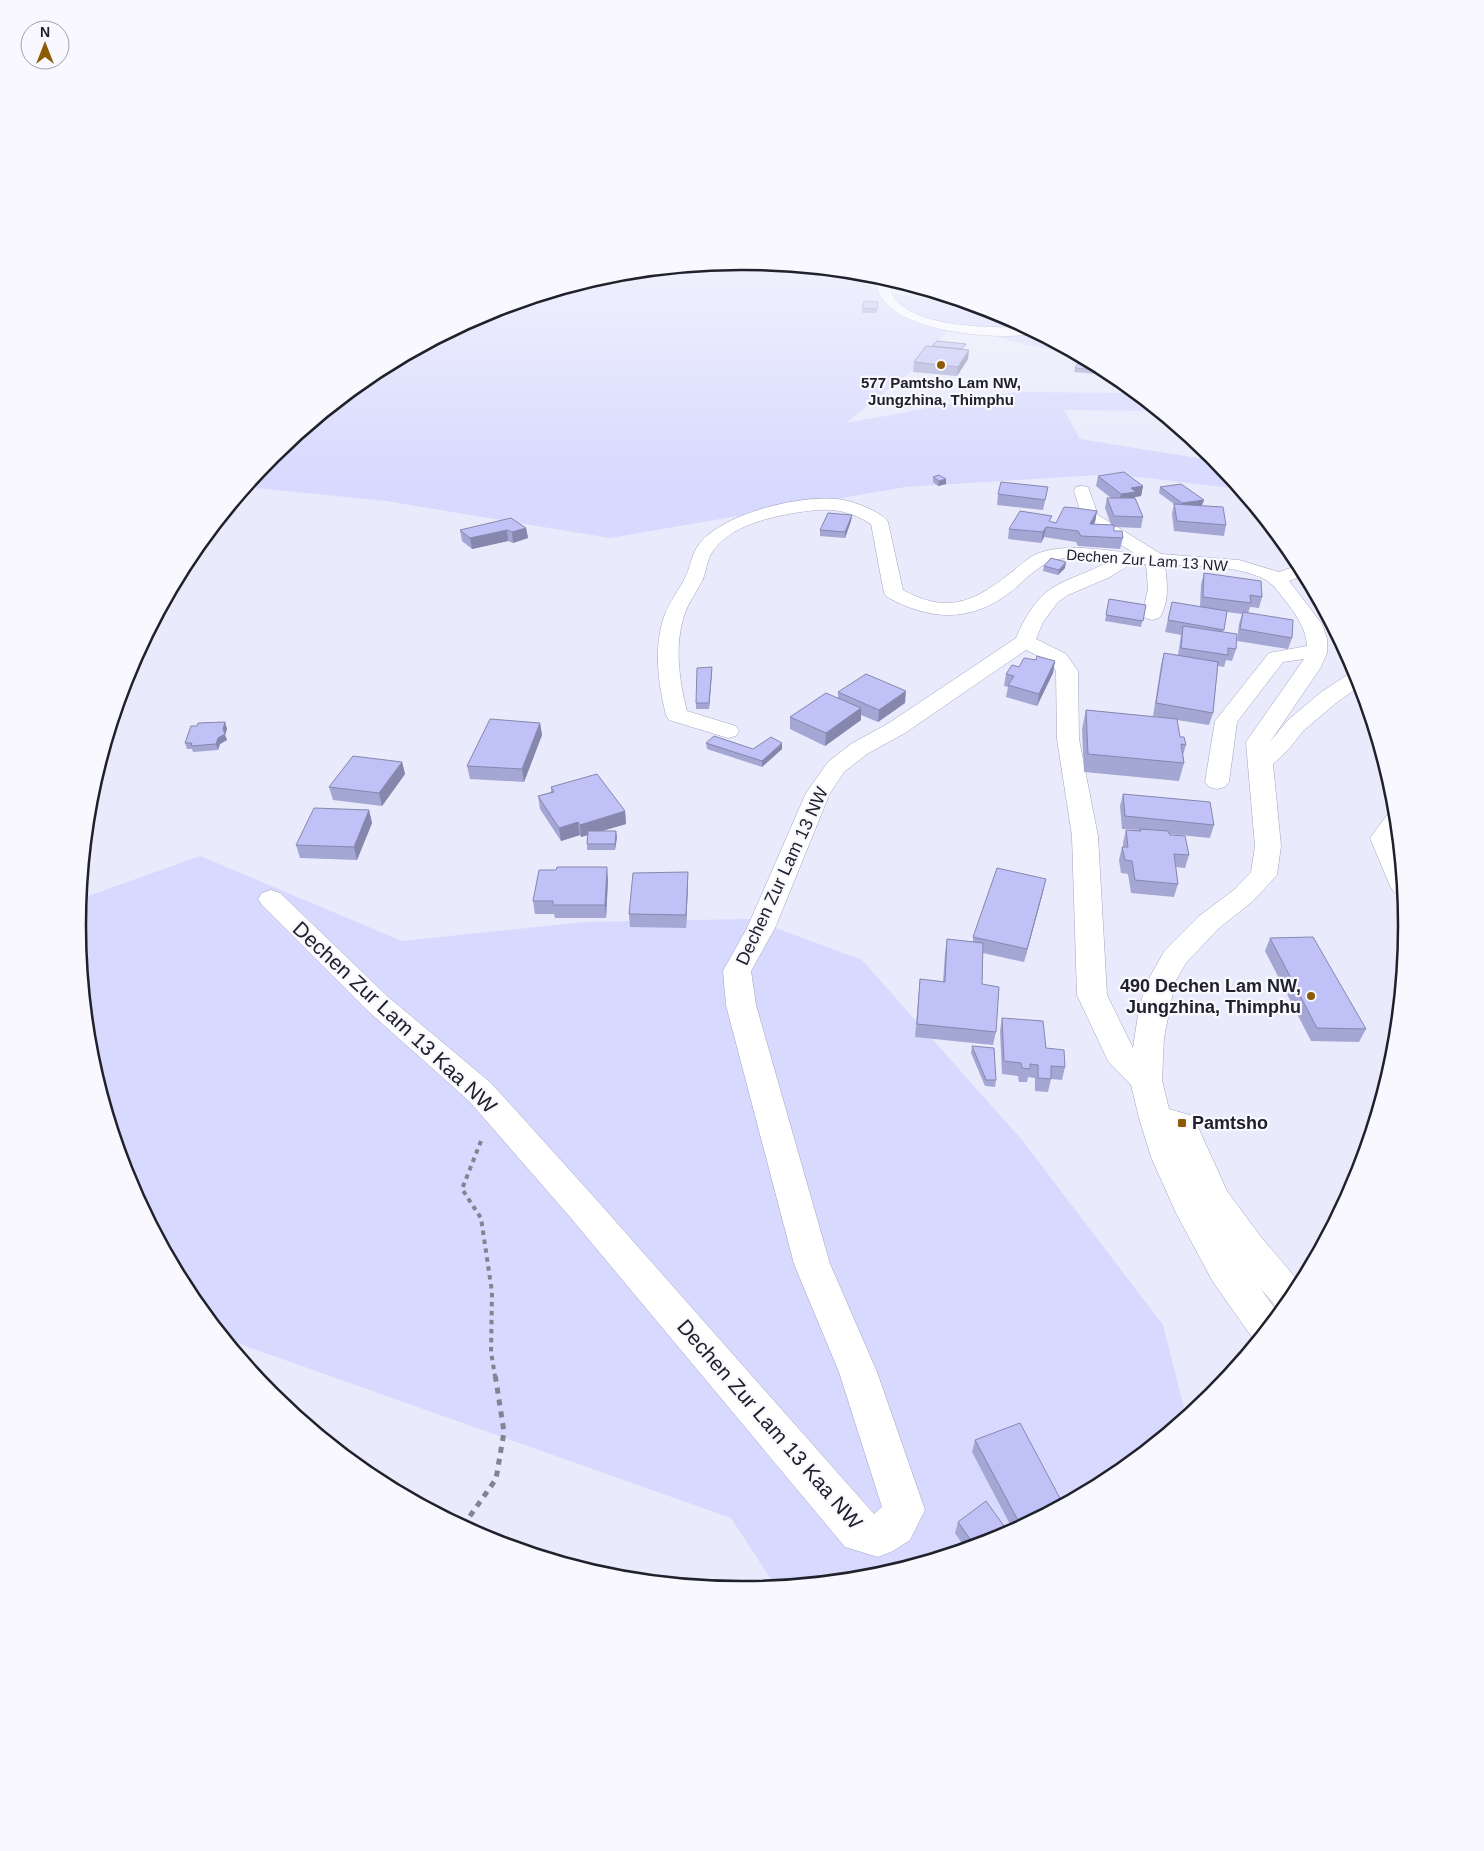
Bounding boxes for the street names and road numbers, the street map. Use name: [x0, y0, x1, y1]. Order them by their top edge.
street label: Dechen Zur Lam 13 NW: [1066, 546, 1229, 574]
street label: Dechen Zur Lam 13 NW: [732, 784, 832, 968]
street label: Dechen Zur Lam 13 Kaa NW: [289, 917, 502, 1117]
street label: Dechen Zur Lam 13 Kaa NW: [673, 1315, 867, 1533]

